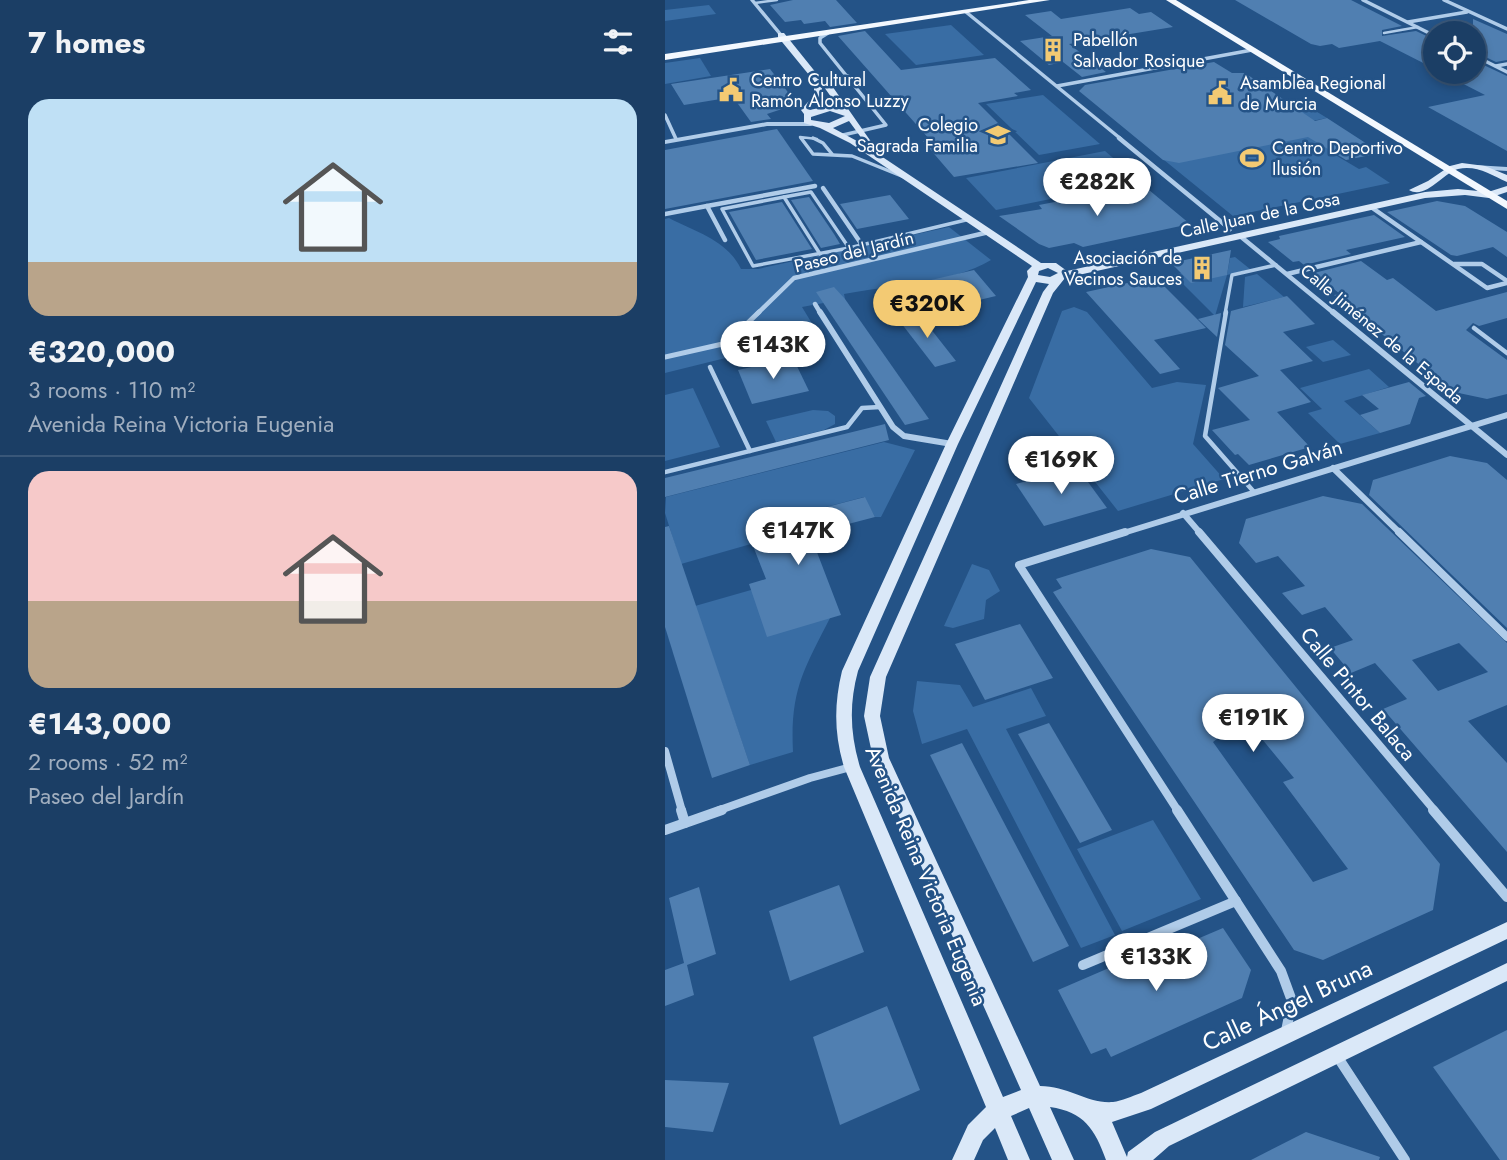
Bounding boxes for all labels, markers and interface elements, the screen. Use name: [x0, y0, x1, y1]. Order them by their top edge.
text: 7 homes: [28, 21, 145, 64]
map controls: [1423, 21, 1486, 84]
button: locate: [1423, 21, 1486, 84]
icon: filters: [599, 23, 637, 61]
place label: Pabellón Salvador Rosique: [1073, 27, 1205, 74]
building icon: Pabellón Salvador Rosique: [1039, 36, 1067, 64]
place label: Centro Cultural Ramón Alonso Luzzy: [751, 67, 909, 114]
place label: Asamblea Regional de Murcia: [1240, 70, 1386, 117]
public building icon: Centro Cultural Ramón Alonso Luzzy: [717, 76, 745, 104]
public building icon: Asamblea Regional de Murcia: [1206, 79, 1234, 107]
place label: Colegio Sagrada Familia: [857, 112, 978, 159]
school or university icon: Colegio Sagrada Familia: [984, 121, 1012, 149]
place label: Centro Deportivo Ilusión: [1272, 135, 1403, 182]
icon: home: [270, 144, 396, 270]
sports icon: Centro Deportivo Ilusión: [1238, 144, 1266, 172]
pin: €282K: [1048, 158, 1146, 218]
text: €282K: [1059, 164, 1135, 198]
street label: Calle Juan de la Cosa: [1178, 185, 1342, 245]
street label: Paseo del Jardín: [791, 225, 917, 279]
place label: Asociación de Vecinos Sauces: [1064, 245, 1182, 292]
building icon: Asociación de Vecinos Sauces: [1188, 254, 1216, 282]
street label: Calle Jiménez de la Espada: [1295, 258, 1469, 410]
pin: €320K: [878, 280, 976, 340]
text: €320K: [889, 286, 965, 320]
pin: €143K: [724, 322, 822, 381]
text: €143K: [736, 327, 810, 361]
text: €320,000: [28, 330, 175, 373]
text: 3 rooms · 110 m²: [28, 373, 195, 407]
text: Avenida Reina Victoria Eugenia: [28, 407, 334, 441]
street label: Calle Tierno Galván: [1170, 432, 1346, 512]
pin: €169K: [1012, 436, 1110, 496]
text: €169K: [1024, 442, 1098, 476]
pin: €147K: [749, 508, 847, 567]
text: €147K: [762, 513, 834, 547]
icon: home: [270, 516, 396, 642]
street label: Calle Pintor Balaca: [1293, 621, 1423, 767]
pin: €191K: [1204, 694, 1302, 754]
text: €191K: [1218, 700, 1288, 734]
text: €143,000: [28, 702, 171, 745]
street label: Avenida Reina Victoria Eugenia: [858, 741, 994, 1011]
text: 2 rooms · 52 m²: [28, 745, 187, 779]
text: Paseo del Jardín: [28, 779, 184, 813]
pin: €133K: [1107, 934, 1205, 993]
text: €133K: [1120, 939, 1192, 973]
street label: Calle Ángel Bruna: [1196, 950, 1378, 1060]

